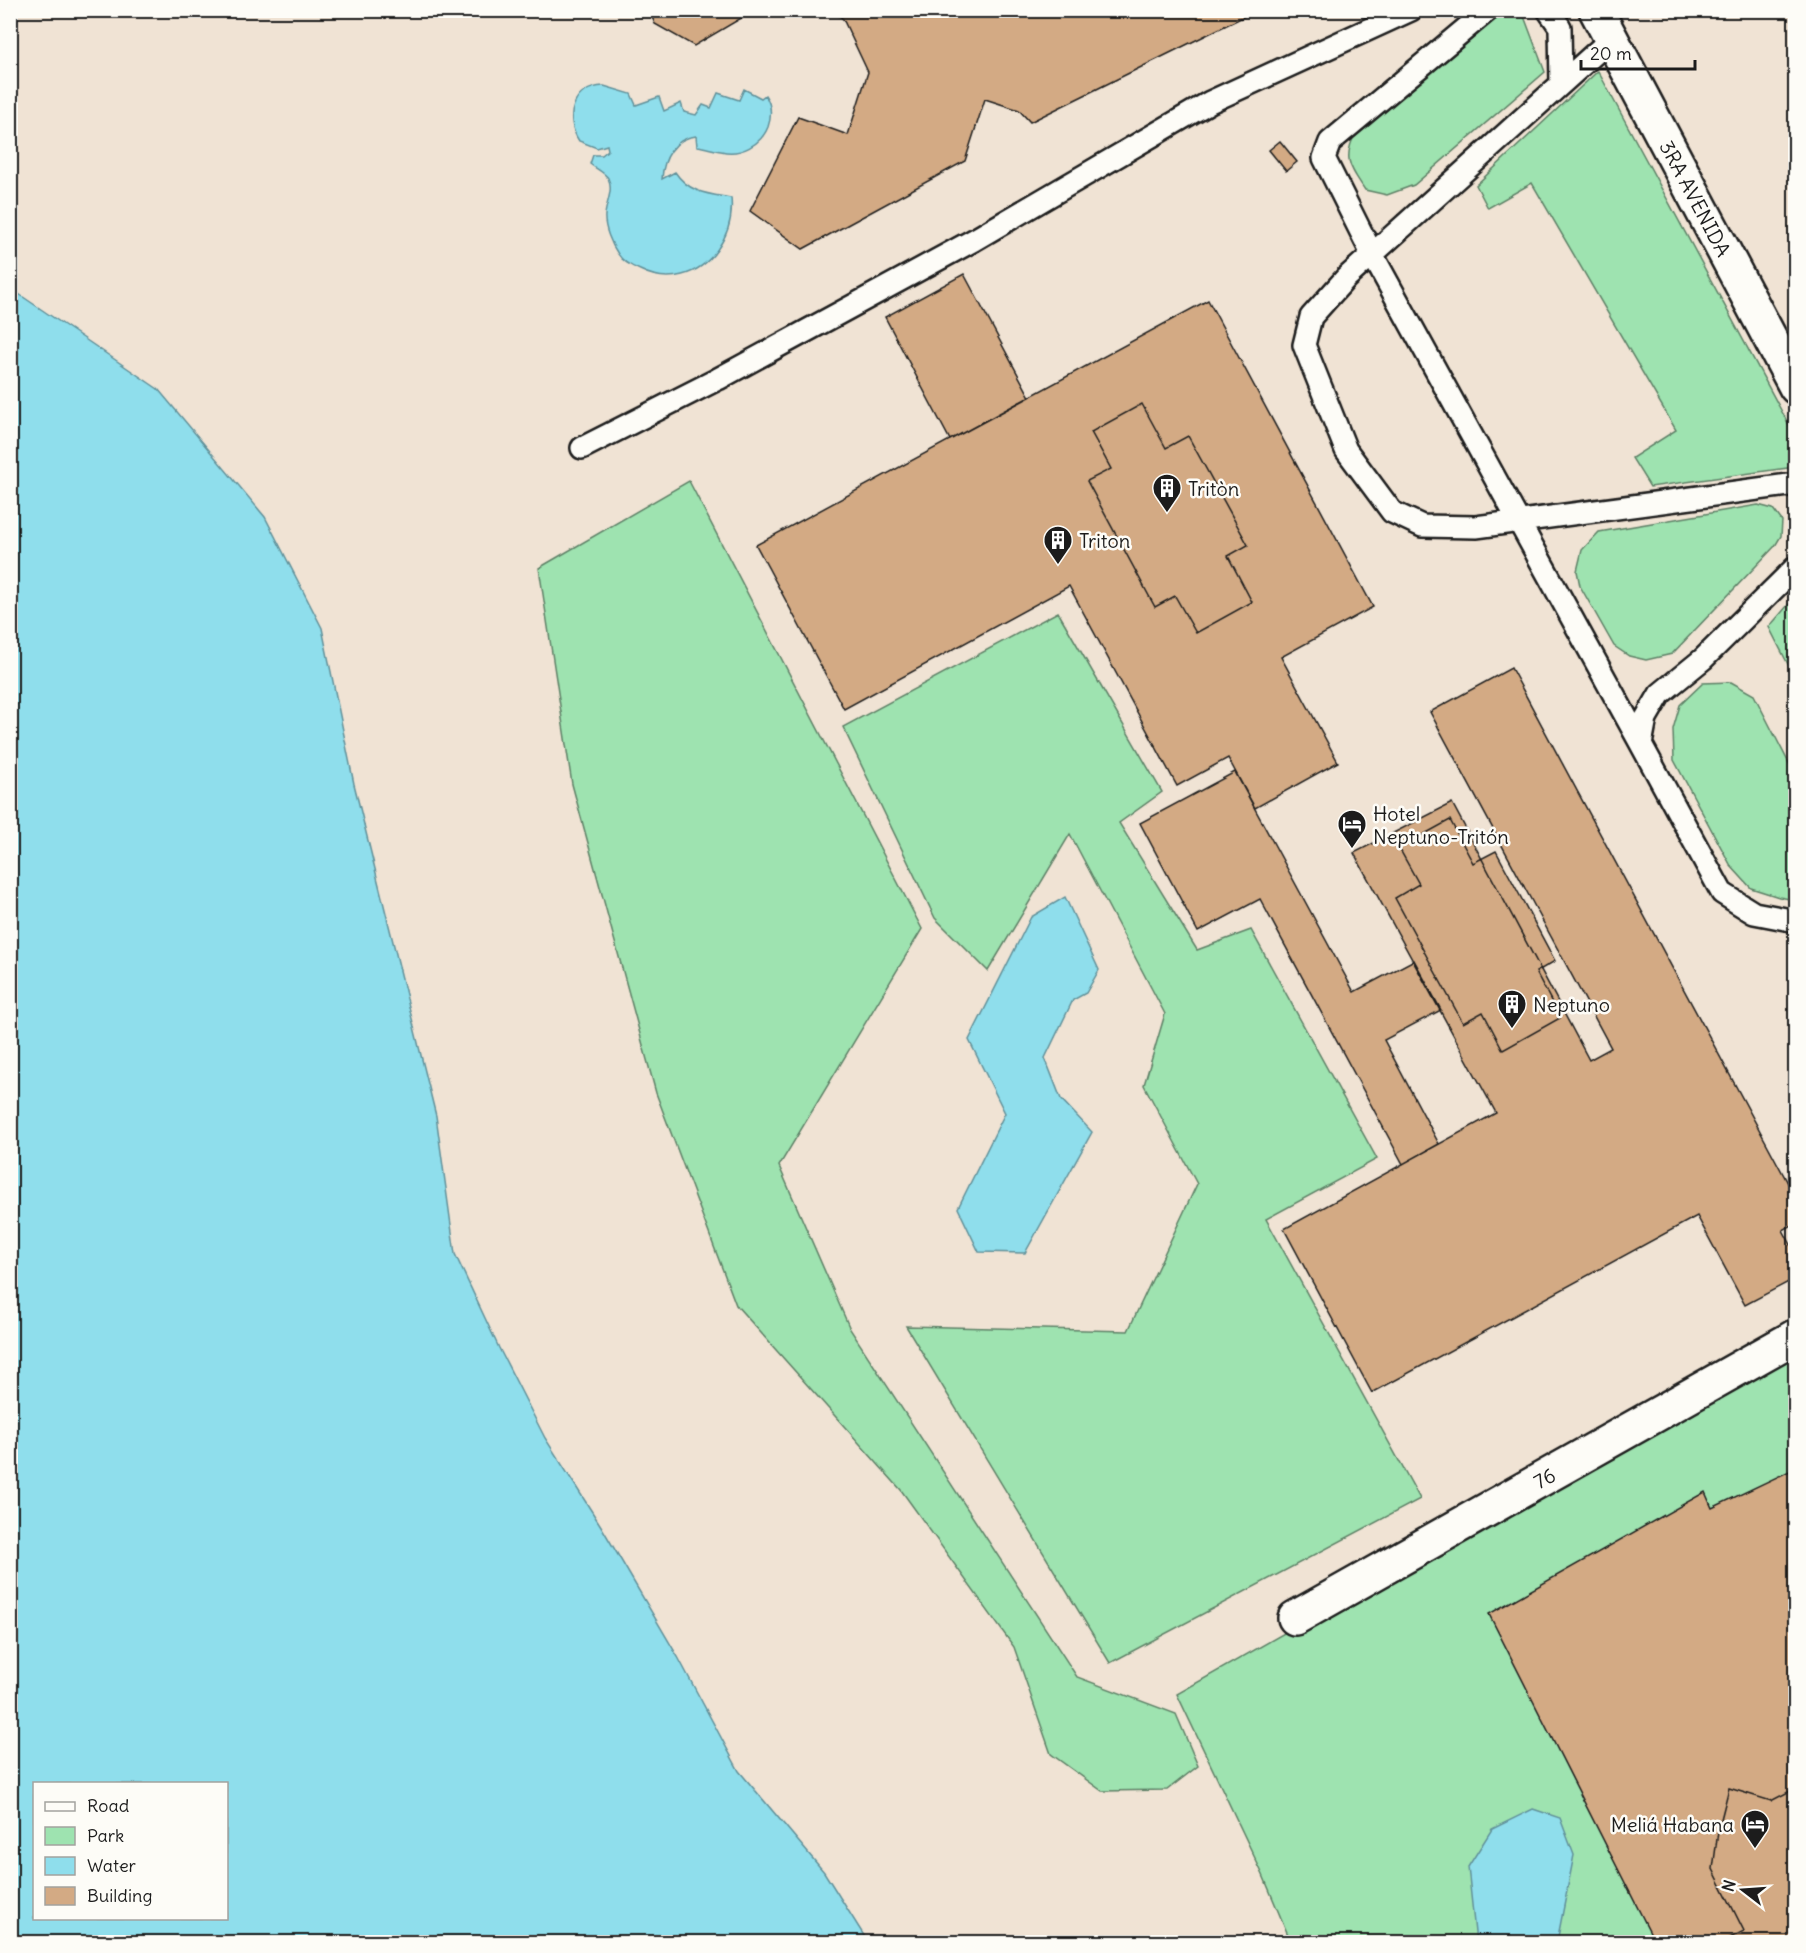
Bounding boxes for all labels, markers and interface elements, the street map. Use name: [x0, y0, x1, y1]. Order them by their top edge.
scale bar: [1581, 33, 1695, 71]
text: 20 m: [1590, 42, 1632, 65]
street label: 3RA AVENIDA: [1655, 136, 1737, 261]
building icon: Tritòn: [1151, 472, 1183, 514]
place label: Tritòn: [1188, 476, 1239, 501]
building icon: Triton: [1042, 524, 1074, 566]
place label: Triton: [1079, 528, 1130, 553]
place label: Hotel Neptuno-Tritón: [1373, 801, 1509, 849]
hotel icon: Hotel Neptuno-Tritón: [1336, 808, 1368, 850]
building icon: Neptuno: [1496, 988, 1528, 1030]
place label: Neptuno: [1533, 992, 1610, 1017]
street label: 76: [1529, 1462, 1560, 1494]
legend: [33, 1782, 228, 1920]
text: Road: [87, 1794, 130, 1817]
hotel icon: Meliá Habana: [1739, 1808, 1771, 1850]
place label: Meliá Habana: [1611, 1812, 1734, 1837]
text: Park: [87, 1824, 124, 1847]
text: Water: [87, 1854, 137, 1877]
north arrow: [1713, 1860, 1773, 1920]
text: N: [1717, 1877, 1740, 1894]
text: Building: [87, 1884, 152, 1907]

